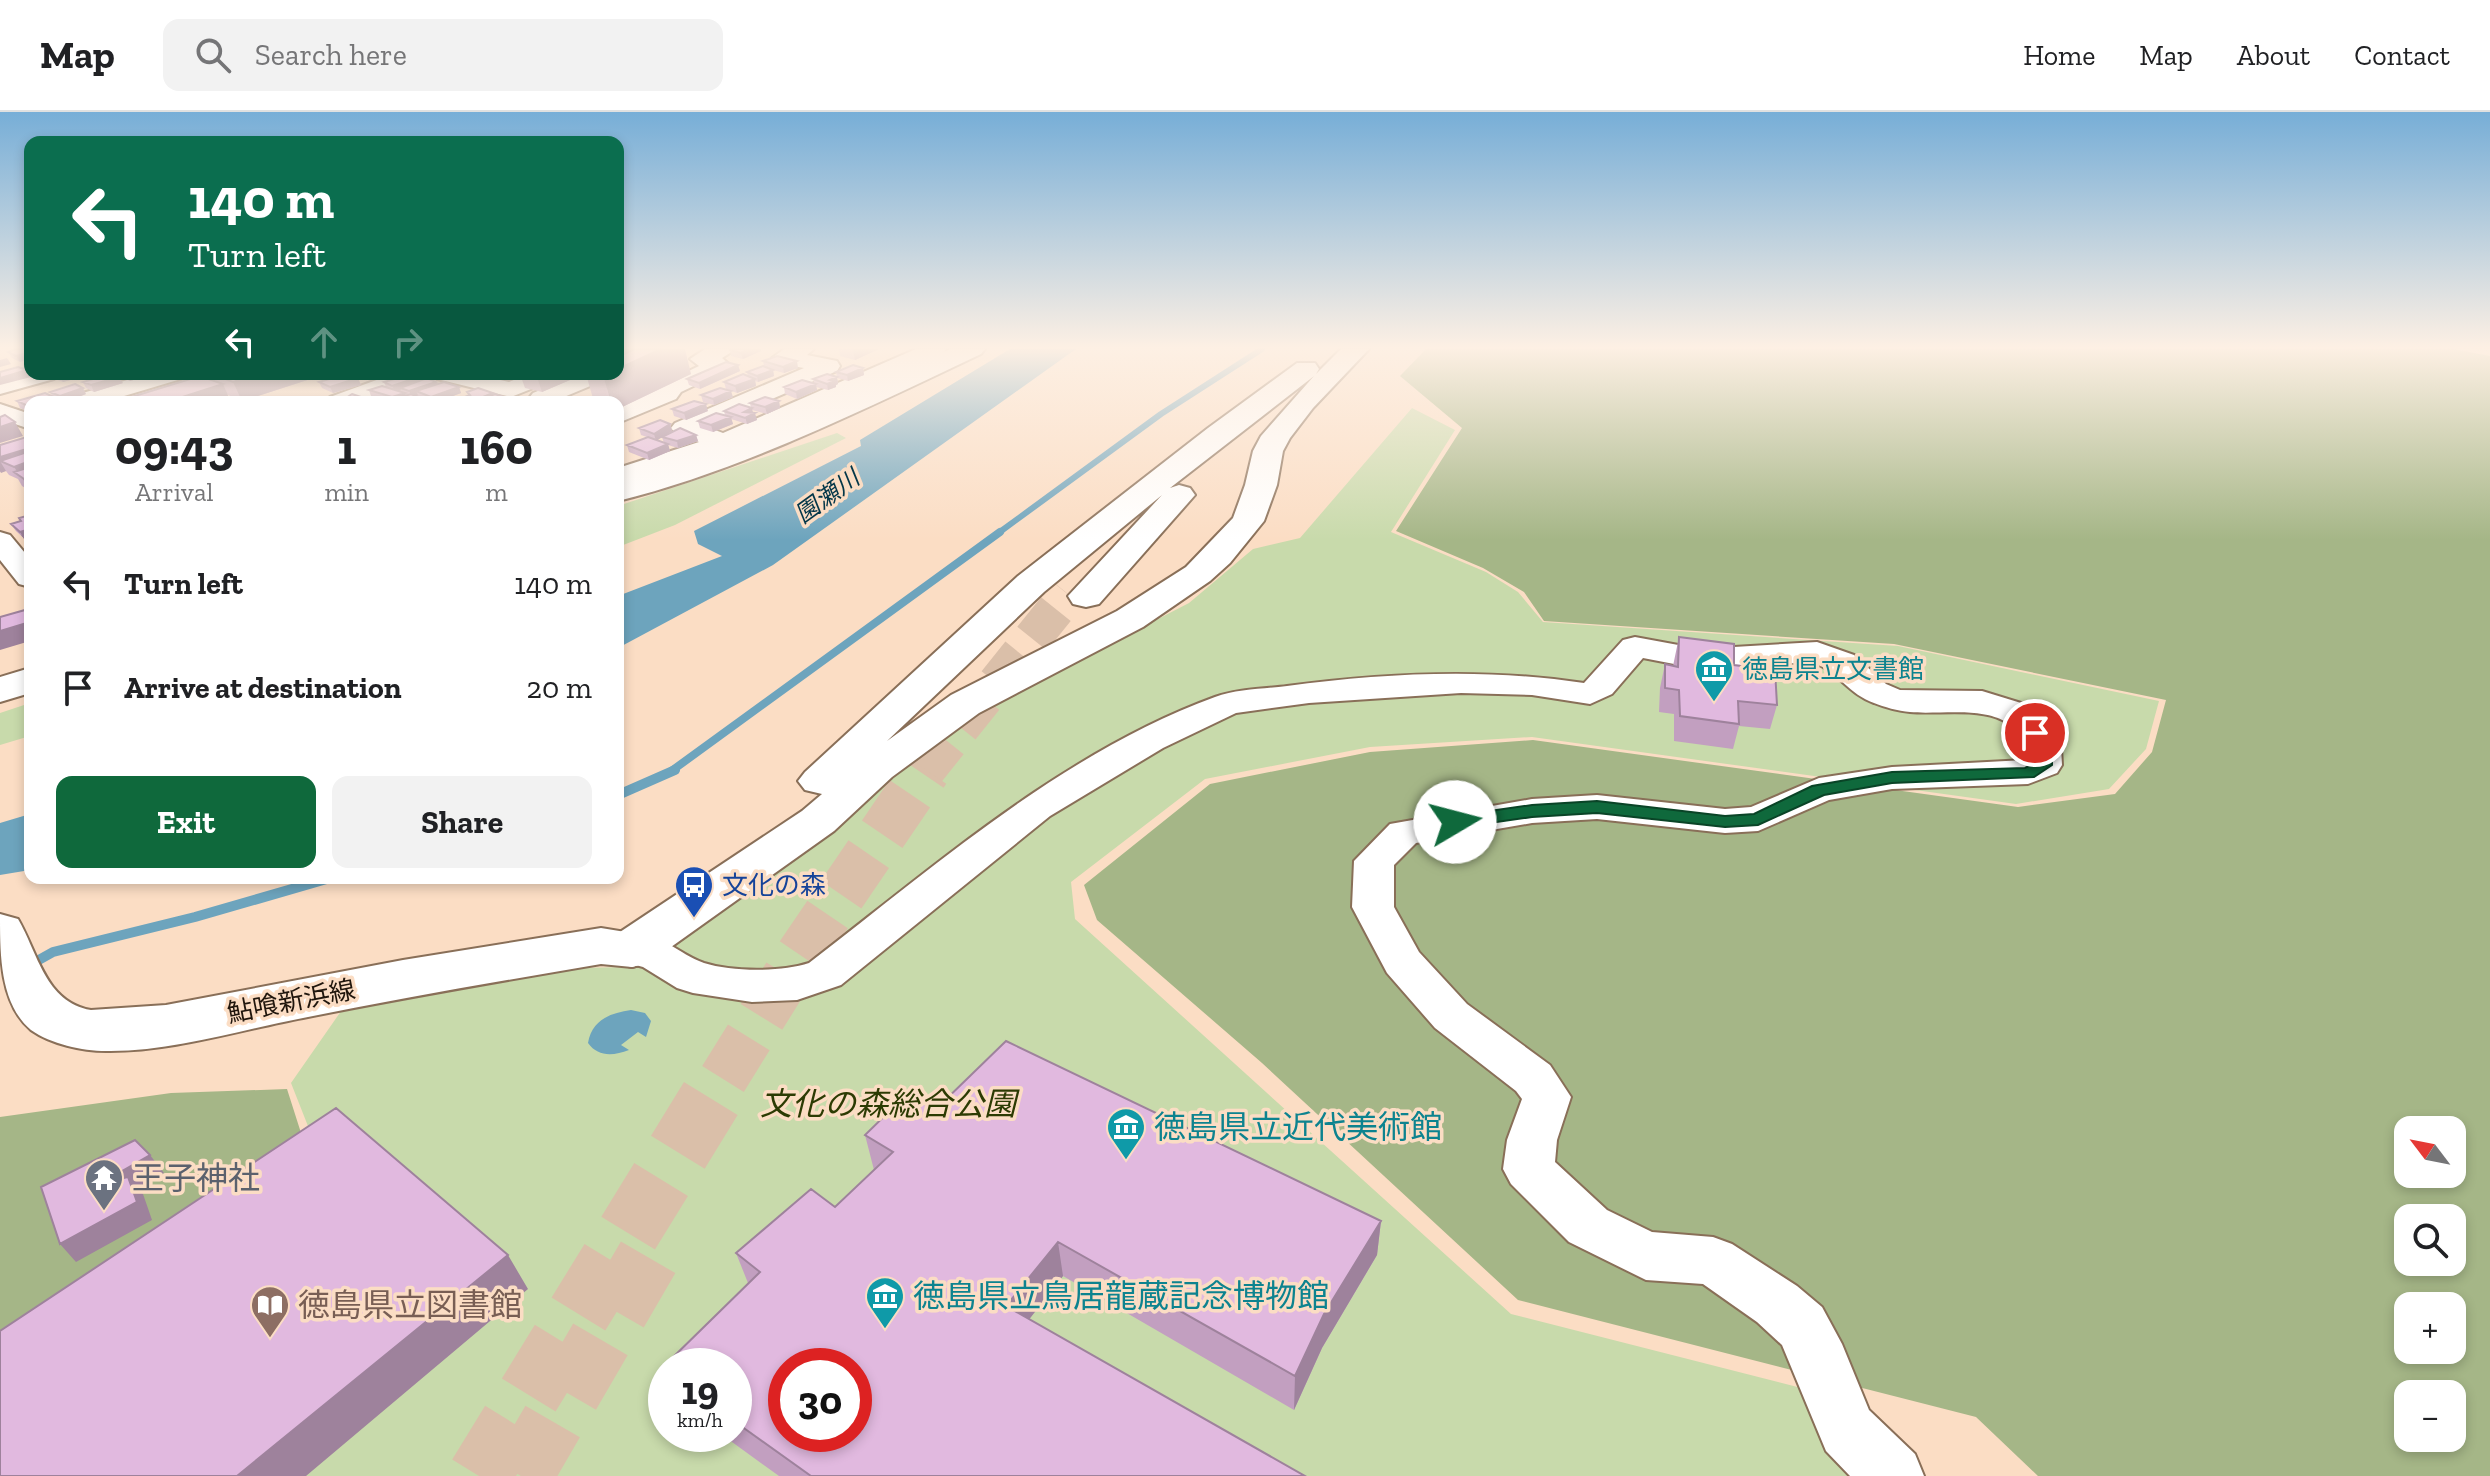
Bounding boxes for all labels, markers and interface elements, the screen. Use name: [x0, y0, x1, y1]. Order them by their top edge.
search box: [163, 19, 723, 91]
text: Map: [40, 32, 115, 78]
icon: search: [191, 33, 235, 77]
text: Search here: [255, 37, 407, 73]
text: Home: [2023, 39, 2095, 72]
text: Map: [2139, 39, 2193, 72]
text: About: [2237, 39, 2310, 72]
text: Contact: [2354, 39, 2450, 72]
text: 140 m: [188, 165, 334, 232]
icon: left: [56, 168, 160, 272]
text: Turn left: [188, 233, 326, 276]
icon: left: [218, 320, 262, 364]
icon: ahead: [302, 320, 346, 364]
icon: right: [386, 320, 430, 364]
text: 09:43: [115, 419, 233, 476]
text: 1: [337, 419, 356, 476]
text: 160: [460, 419, 533, 476]
water label: 園瀬川: [789, 461, 867, 529]
text: Arrival: [135, 476, 213, 508]
text: min: [324, 476, 369, 508]
text: m: [485, 476, 508, 508]
icon: left: [56, 562, 100, 606]
text: Turn left: [124, 566, 243, 602]
text: 140 m: [514, 566, 592, 602]
museum icon: 徳島県立文書館: [1693, 648, 1735, 703]
place label: 徳島県立文書館: [1742, 653, 1924, 685]
icon: arrive: [56, 666, 100, 710]
text: Arrive at destination: [124, 670, 401, 706]
text: 20 m: [527, 670, 592, 706]
pin: [2001, 699, 2069, 767]
icon: arrive: [2013, 711, 2057, 755]
button: Exit: [56, 776, 316, 868]
button: Share: [332, 776, 592, 868]
position arrow: [1413, 780, 1497, 864]
bus stop icon: 文化の森: [673, 864, 715, 919]
place label: 文化の森: [722, 869, 826, 901]
street label: 鮎喰新浜線: [224, 973, 358, 1029]
park label: 文化の森総合公園: [760, 1085, 1020, 1123]
museum icon: 徳島県立近代美術館: [1105, 1106, 1147, 1161]
place label: 徳島県立近代美術館: [1154, 1108, 1442, 1146]
north arrow: [2394, 1116, 2466, 1188]
map controls: [2394, 1116, 2466, 1452]
temple icon: 王子神社: [83, 1157, 125, 1212]
place label: 王子神社: [132, 1159, 260, 1197]
button: search: [2394, 1204, 2466, 1276]
museum icon: 徳島県立鳥居龍蔵記念博物館: [864, 1275, 906, 1330]
place label: 徳島県立鳥居龍蔵記念博物館: [913, 1277, 1329, 1315]
library icon: 徳島県立図書館: [249, 1284, 291, 1339]
place label: 徳島県立図書館: [298, 1286, 522, 1324]
button: +: [2394, 1292, 2466, 1364]
speed limit sign: 30: [768, 1348, 872, 1452]
text: 19: [681, 1366, 719, 1414]
button: −: [2394, 1380, 2466, 1452]
text: km/h: [677, 1408, 723, 1432]

